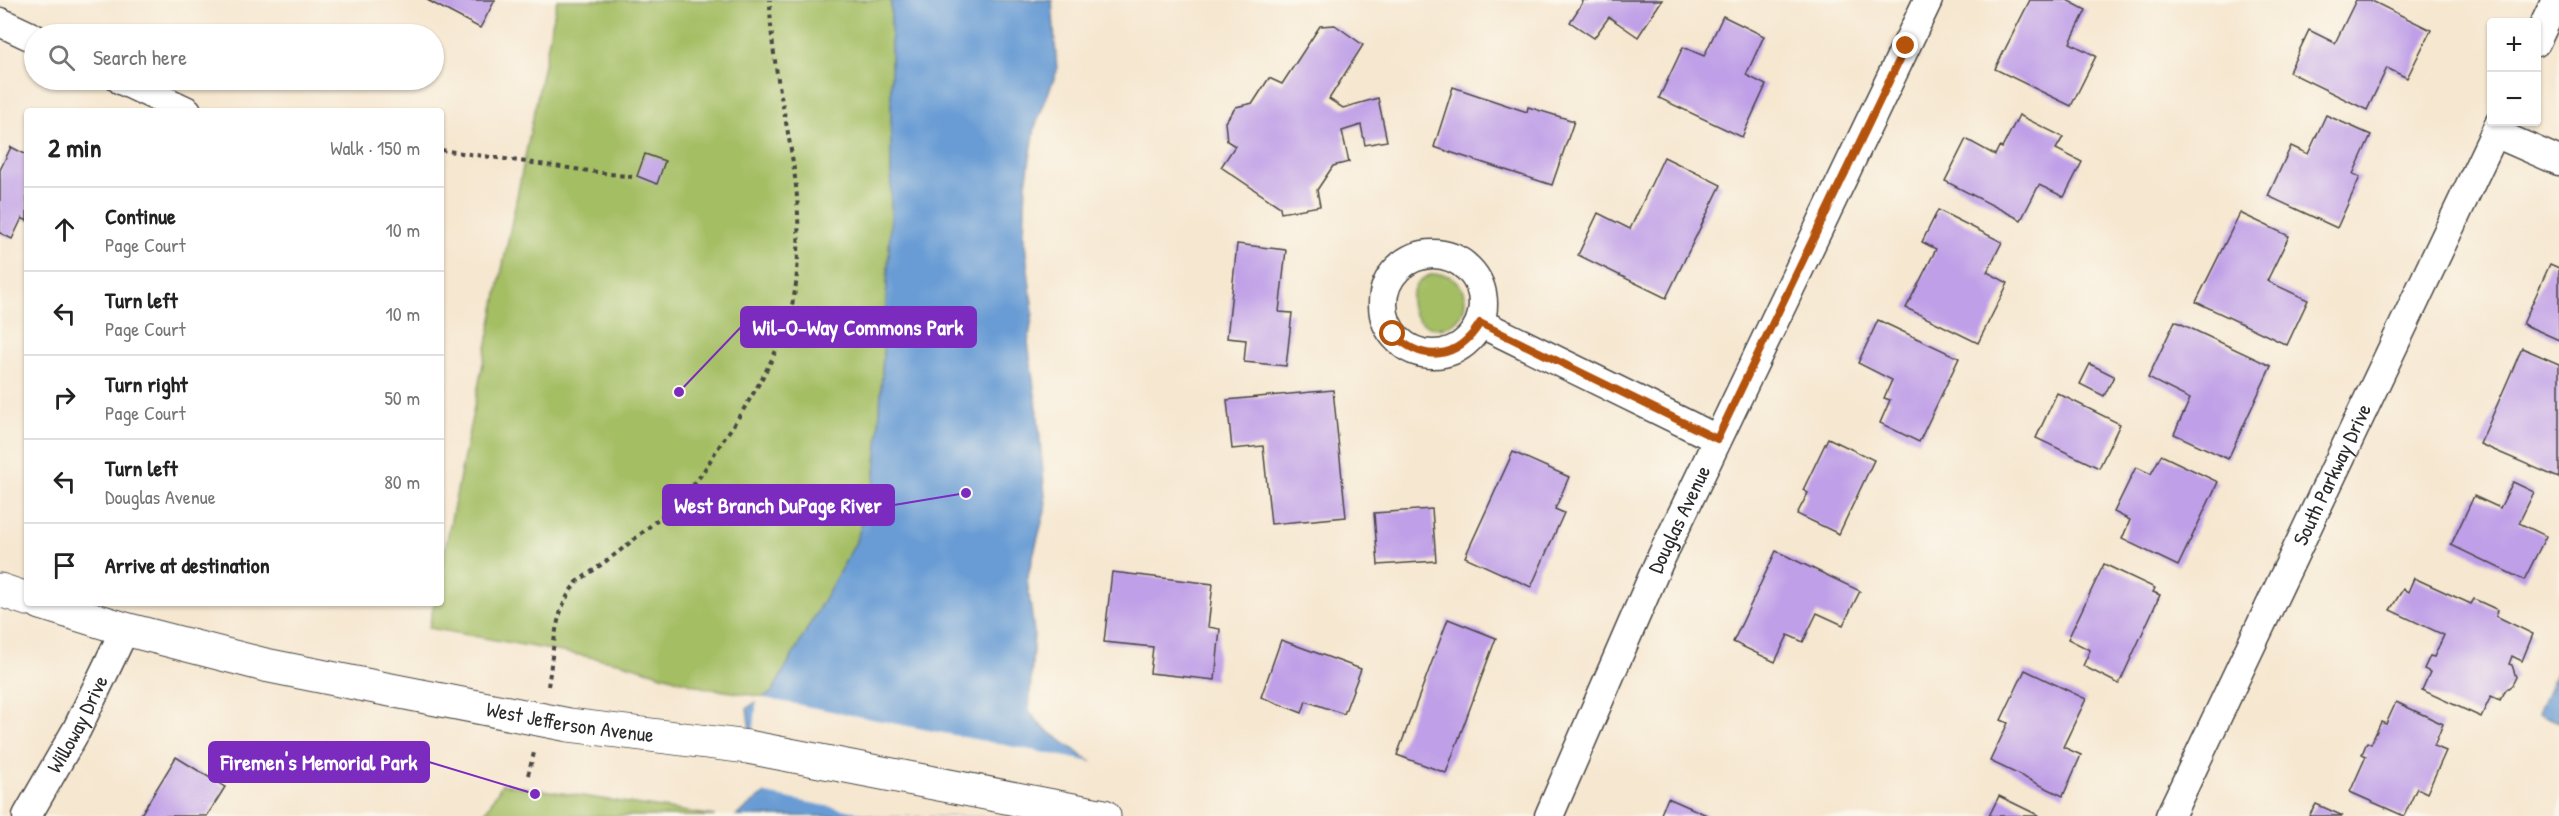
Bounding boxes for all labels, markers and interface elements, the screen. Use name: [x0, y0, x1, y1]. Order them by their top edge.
map controls: [2487, 18, 2541, 126]
button: +: [2487, 18, 2541, 72]
search box: [24, 24, 444, 90]
route end: [1892, 32, 1918, 58]
icon: search: [45, 41, 78, 74]
text: Search here: [93, 42, 187, 72]
button: −: [2487, 72, 2541, 126]
text: 2 min: [48, 130, 101, 165]
text: Walk · 150 m: [330, 134, 420, 161]
text: Continue: [105, 201, 176, 231]
icon: ahead: [48, 213, 81, 246]
text: 10 m: [386, 216, 420, 243]
text: Page Court: [105, 231, 186, 258]
text: Turn left: [105, 285, 178, 315]
icon: left: [48, 297, 81, 330]
text: 10 m: [386, 300, 420, 327]
callout: Wil-O-Way Commons Park: [741, 307, 976, 347]
text: Wil-O-Way Commons Park: [753, 312, 964, 343]
text: Page Court: [105, 315, 186, 342]
route start: [1379, 320, 1405, 346]
text: Turn right: [105, 369, 188, 399]
icon: right: [48, 381, 81, 414]
text: 50 m: [384, 384, 420, 411]
text: Page Court: [105, 399, 186, 426]
street label: South Parkway Drive: [2286, 399, 2378, 550]
text: Turn left: [105, 453, 178, 483]
street label: Douglas Avenue: [1641, 461, 1717, 578]
icon: left: [48, 465, 81, 498]
text: 80 m: [384, 468, 420, 495]
text: Douglas Avenue: [105, 483, 216, 510]
callout: West Branch DuPage River: [663, 485, 894, 525]
text: West Branch DuPage River: [674, 490, 882, 521]
icon: arrive: [48, 549, 81, 582]
text: Arrive at destination: [105, 550, 270, 580]
street label: Willoway Drive: [40, 670, 115, 778]
street label: West Jefferson Avenue: [484, 694, 655, 749]
callout: Firemen's Memorial Park: [209, 742, 429, 782]
text: Firemen's Memorial Park: [220, 747, 418, 777]

